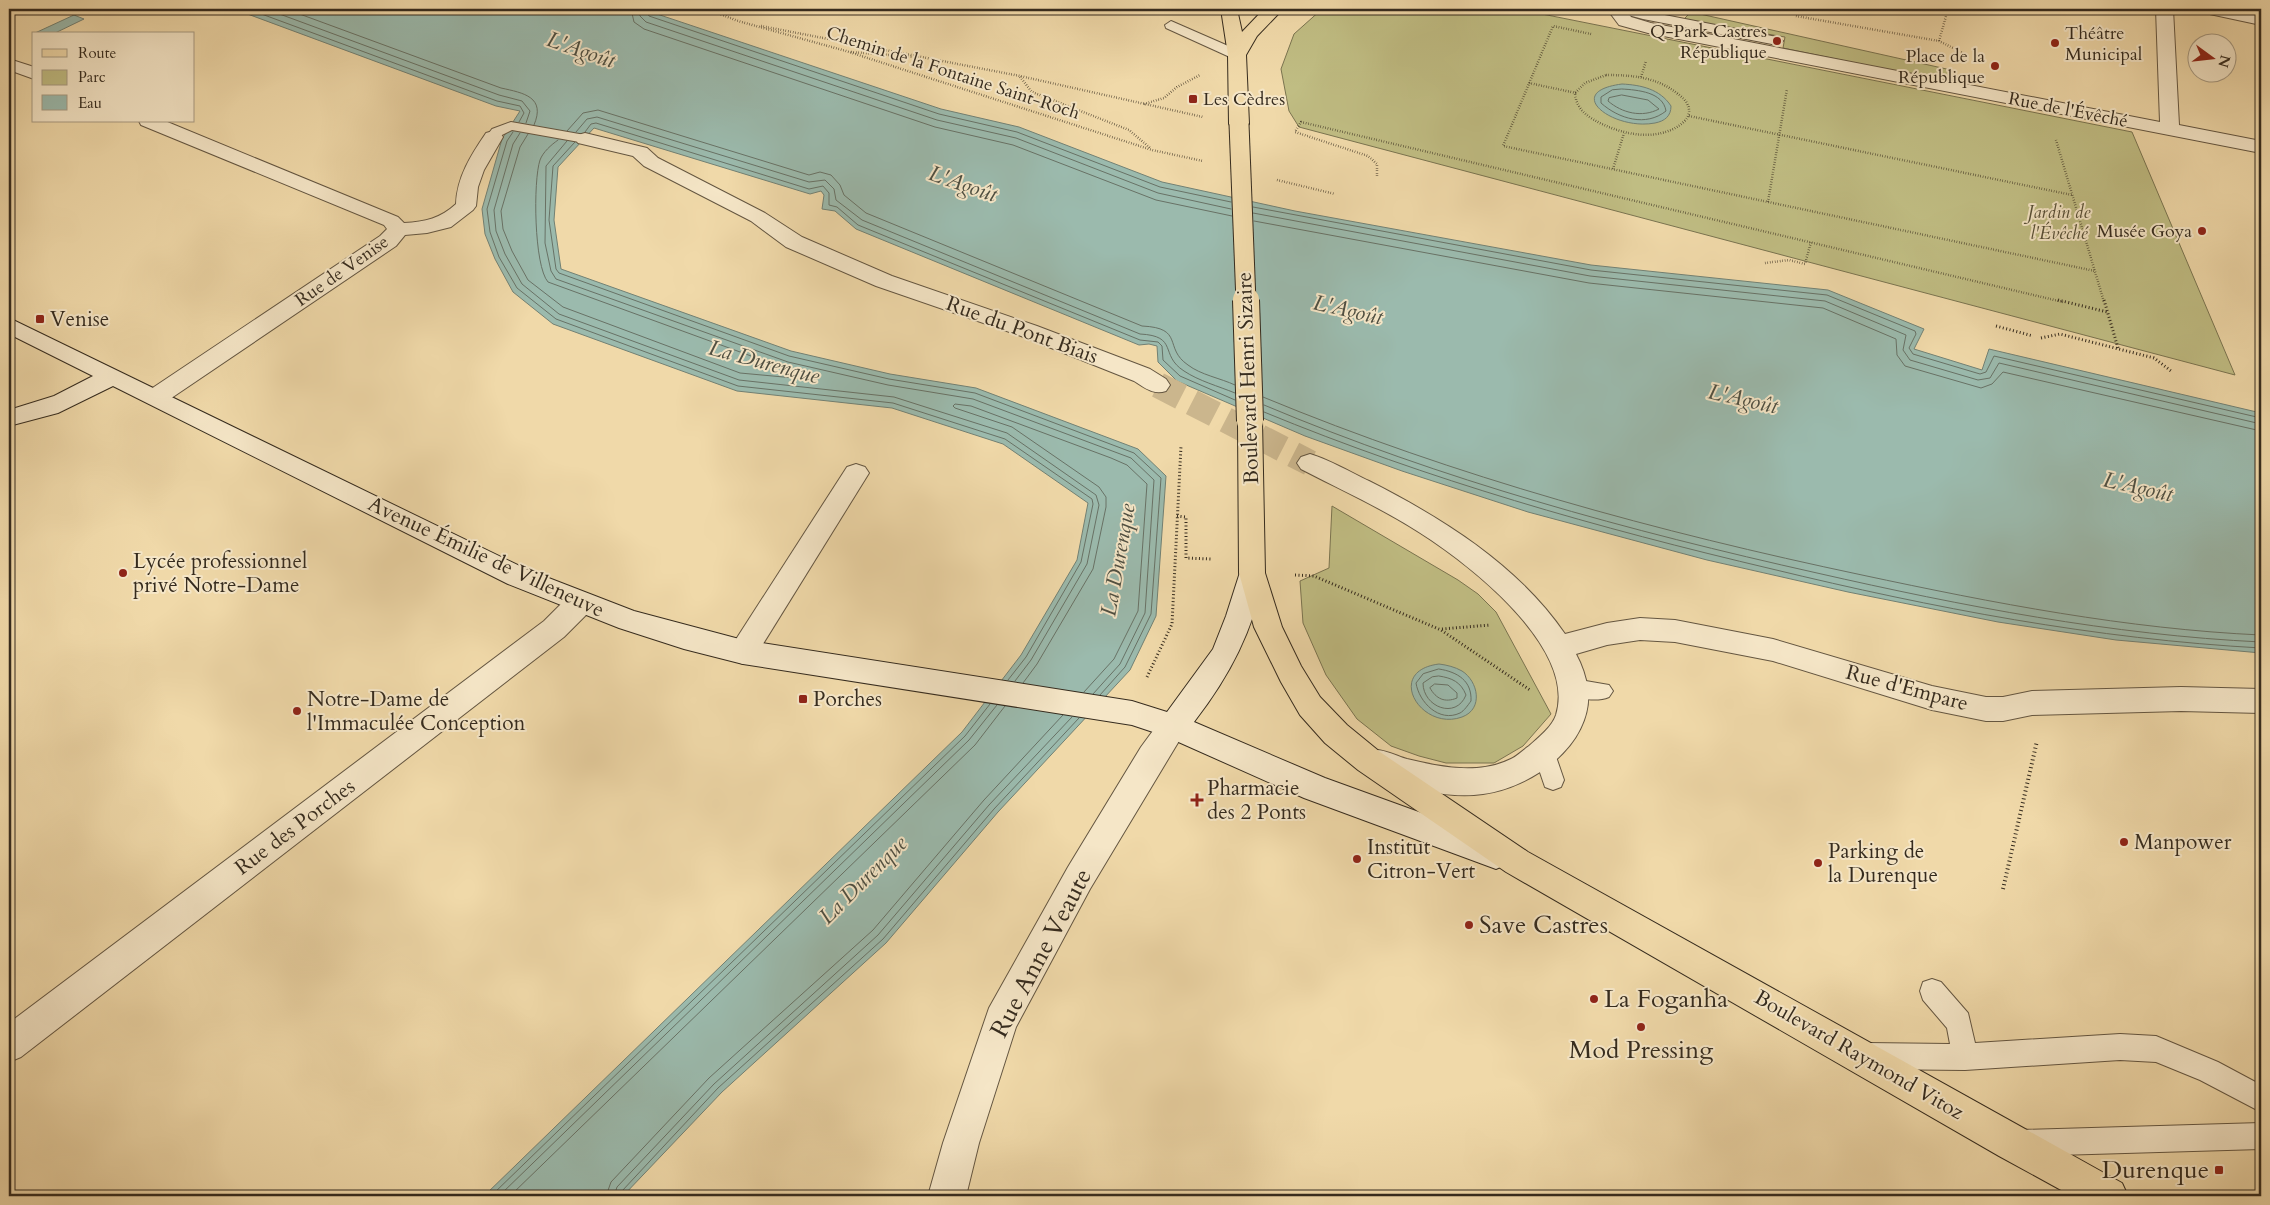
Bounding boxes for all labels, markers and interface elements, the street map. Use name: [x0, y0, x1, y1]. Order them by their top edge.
place label: Q-Park Castres République: [1650, 19, 1767, 65]
street label: Chemin de la Fontaine Saint-Roch: [823, 20, 1083, 126]
place label: Théâtre Municipal: [2065, 21, 2143, 67]
water label: L'Agoût: [543, 24, 620, 76]
legend: [32, 32, 195, 122]
north arrow: [2188, 32, 2238, 82]
marker: Q-Park Castres République: [1771, 35, 1783, 47]
marker: Théâtre Municipal: [2049, 37, 2061, 49]
text: Route: [78, 43, 116, 63]
place label: Place de la République: [1898, 44, 1985, 90]
text: N: [2213, 53, 2235, 70]
marker: Place de la République: [1989, 60, 2001, 72]
text: Parc: [78, 67, 106, 87]
street label: Rue de l'Évêché: [2006, 86, 2130, 134]
place label: Les Cèdres: [1203, 87, 1285, 112]
text: Eau: [78, 93, 102, 113]
marker: Les Cèdres: [1187, 93, 1199, 105]
water label: L'Agoût: [925, 158, 1002, 210]
park label: Jardin de l'Évêché: [2024, 200, 2091, 246]
place label: Musée Goya: [2097, 219, 2192, 244]
marker: Musée Goya: [2196, 225, 2208, 237]
street label: Rue de Venise: [290, 230, 394, 312]
street label: Boulevard Henri Sizaire: [1230, 271, 1266, 485]
water label: L'Agoût: [1310, 287, 1387, 333]
street label: Rue du Pont Biais: [942, 289, 1102, 371]
place label: Venise: [50, 305, 109, 334]
marker: Venise: [34, 313, 46, 325]
water label: La Durenque: [705, 333, 823, 391]
water label: L'Agoût: [1705, 376, 1782, 422]
water label: L'Agoût: [2100, 464, 2177, 510]
street label: Avenue Émilie de Villeneuve: [363, 489, 609, 625]
water label: La Durenque: [1093, 501, 1143, 619]
place label: Lycée professionnel privé Notre-Dame: [133, 547, 307, 600]
marker: Lycée professionnel privé Notre-Dame: [117, 567, 129, 579]
street label: Rue d'Empare: [1843, 658, 1971, 718]
place label: Notre-Dame de l'Immaculée Conception: [307, 685, 526, 738]
place label: Porches: [813, 685, 882, 714]
marker: Porches: [797, 693, 809, 705]
marker: Notre-Dame de l'Immaculée Conception: [291, 705, 303, 717]
street label: Rue des Porches: [229, 772, 361, 882]
place label: Pharmacie des 2 Ponts: [1207, 774, 1306, 827]
marker: Pharmacie des 2 Ponts: [1191, 794, 1203, 806]
place label: Manpower: [2134, 828, 2232, 857]
water label: La Durenque: [812, 829, 914, 931]
place label: Institut Citron-Vert: [1367, 833, 1476, 886]
marker: Manpower: [2118, 836, 2130, 848]
place label: Parking de la Durenque: [1828, 837, 1938, 890]
marker: Institut Citron-Vert: [1351, 853, 1363, 865]
marker: Parking de la Durenque: [1812, 857, 1824, 869]
street label: Rue Anne Veaute: [982, 863, 1100, 1043]
place label: Save Castres: [1479, 908, 1608, 942]
marker: Save Castres: [1463, 919, 1475, 931]
place label: La Foganha: [1604, 982, 1728, 1016]
street label: Boulevard Raymond Vitoz: [1749, 983, 1970, 1127]
marker: La Foganha: [1588, 993, 1600, 1005]
marker: Mod Pressing: [1635, 1021, 1647, 1033]
place label: Mod Pressing: [1569, 1033, 1713, 1067]
place label: Durenque: [2102, 1153, 2209, 1187]
marker: Durenque: [2213, 1164, 2225, 1176]

